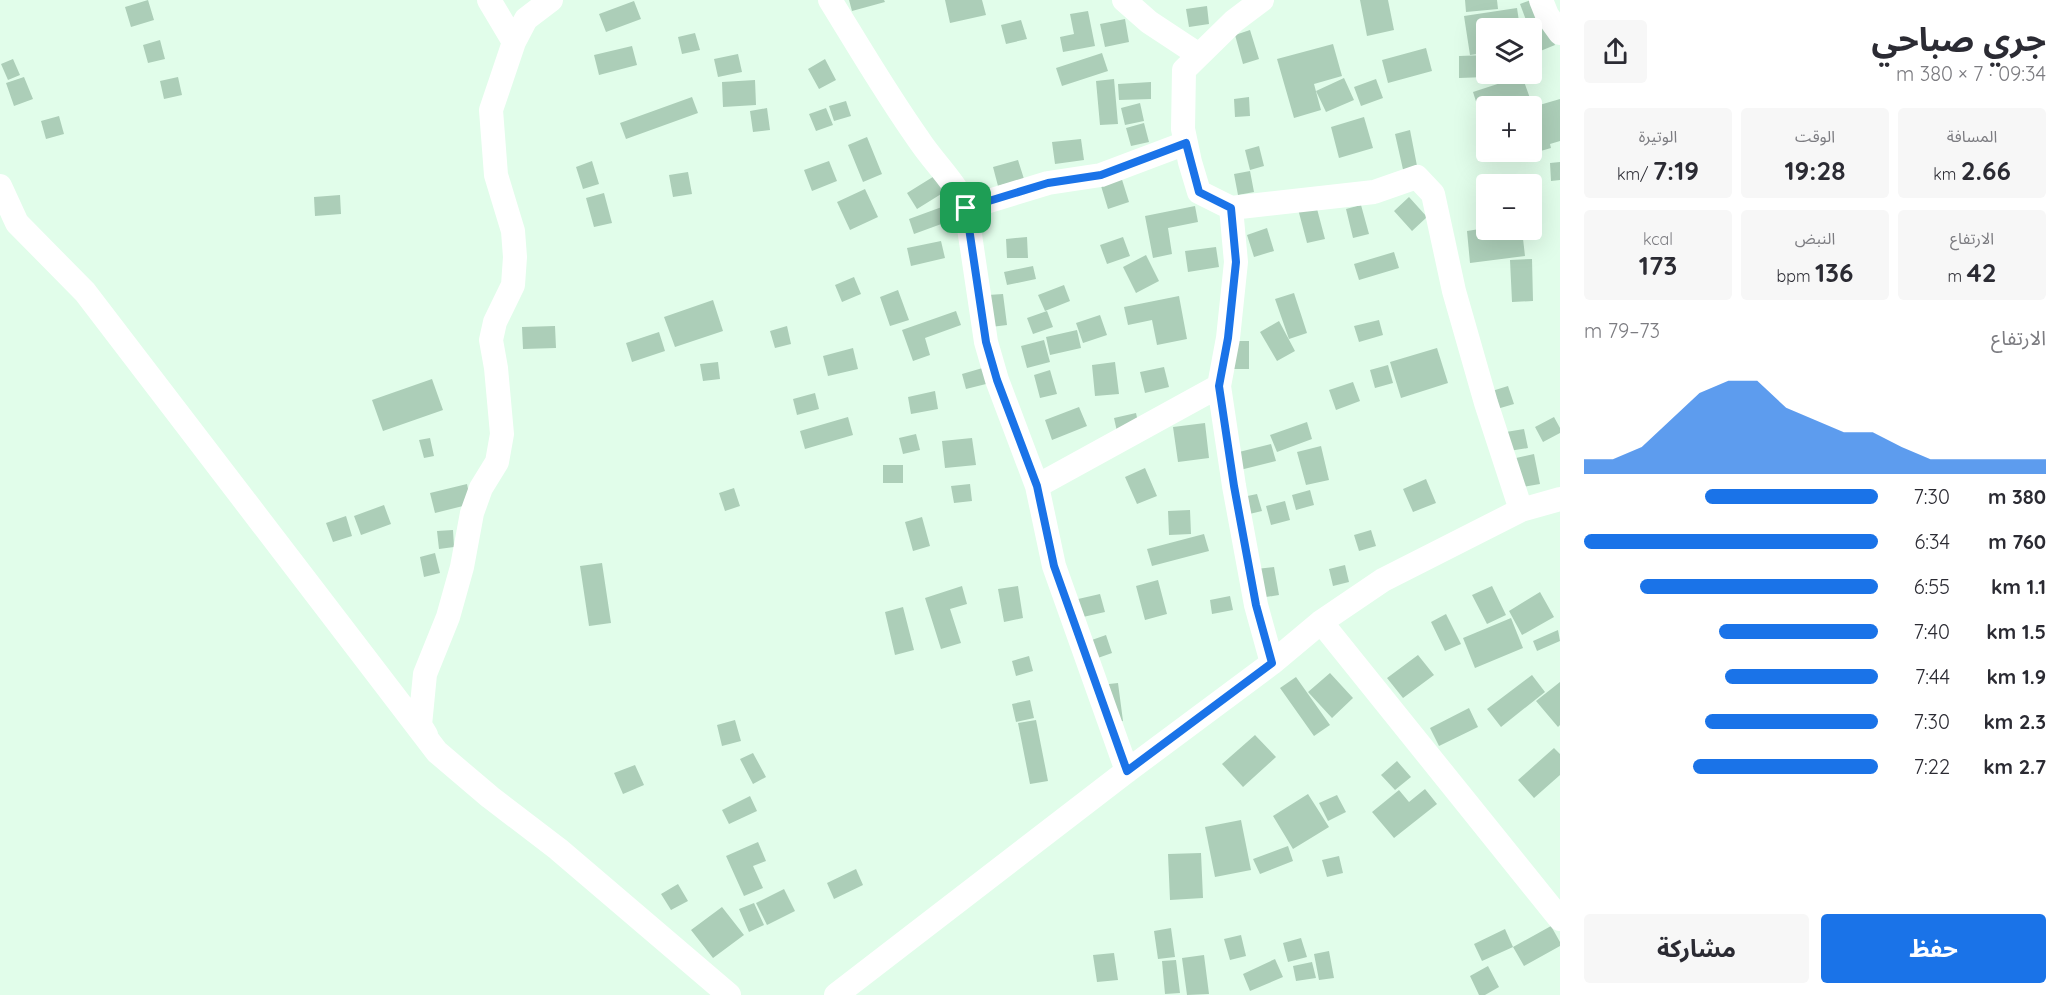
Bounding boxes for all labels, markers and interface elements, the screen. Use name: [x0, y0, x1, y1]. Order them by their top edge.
map controls: [1476, 18, 1542, 240]
button: layers: [1476, 18, 1542, 84]
text: جري صباحي: [1872, 18, 2046, 59]
button: share: [1584, 20, 1647, 83]
text: 09:34 · 7 × 380 m: [1896, 61, 2046, 86]
button: +: [1476, 96, 1542, 162]
text: الوتيرة: [1639, 126, 1677, 146]
text: الوقت: [1795, 126, 1835, 146]
text: المسافة: [1947, 126, 1997, 146]
text: 7:19: [1653, 154, 1699, 187]
text: 19:28: [1784, 154, 1846, 187]
text: 2.66: [1961, 154, 2011, 187]
text: /km: [1617, 164, 1653, 184]
text: km: [1933, 164, 1961, 184]
button: −: [1476, 174, 1542, 240]
pin: [940, 182, 991, 233]
icon: arrive: [949, 191, 982, 224]
text: النبض: [1795, 228, 1835, 248]
text: الارتفاع: [1950, 228, 1994, 248]
text: kcal: [1643, 229, 1673, 249]
text: 173: [1639, 249, 1677, 282]
text: 136: [1815, 256, 1853, 289]
text: 42: [1966, 256, 1997, 289]
text: bpm: [1777, 266, 1815, 286]
text: m: [1947, 266, 1966, 286]
text: 73–79 m: [1584, 318, 1660, 343]
text: الارتفاع: [1991, 325, 2046, 350]
text: 7:30: [1914, 484, 1950, 509]
text: 380 m: [1988, 484, 2046, 509]
text: 6:34: [1914, 529, 1950, 554]
text: 760 m: [1988, 529, 2046, 554]
text: 6:55: [1914, 574, 1950, 599]
text: 1.1 km: [1991, 574, 2046, 599]
text: 7:40: [1914, 619, 1950, 644]
text: 1.5 km: [1986, 619, 2046, 644]
text: 7:44: [1915, 664, 1950, 689]
text: 1.9 km: [1986, 664, 2046, 689]
text: 7:30: [1914, 709, 1950, 734]
text: 2.3 km: [1983, 709, 2046, 734]
text: 7:22: [1914, 754, 1950, 779]
text: 2.7 km: [1983, 754, 2046, 779]
button: مشاركة: [1584, 914, 1809, 983]
button: حفظ: [1821, 914, 2046, 983]

